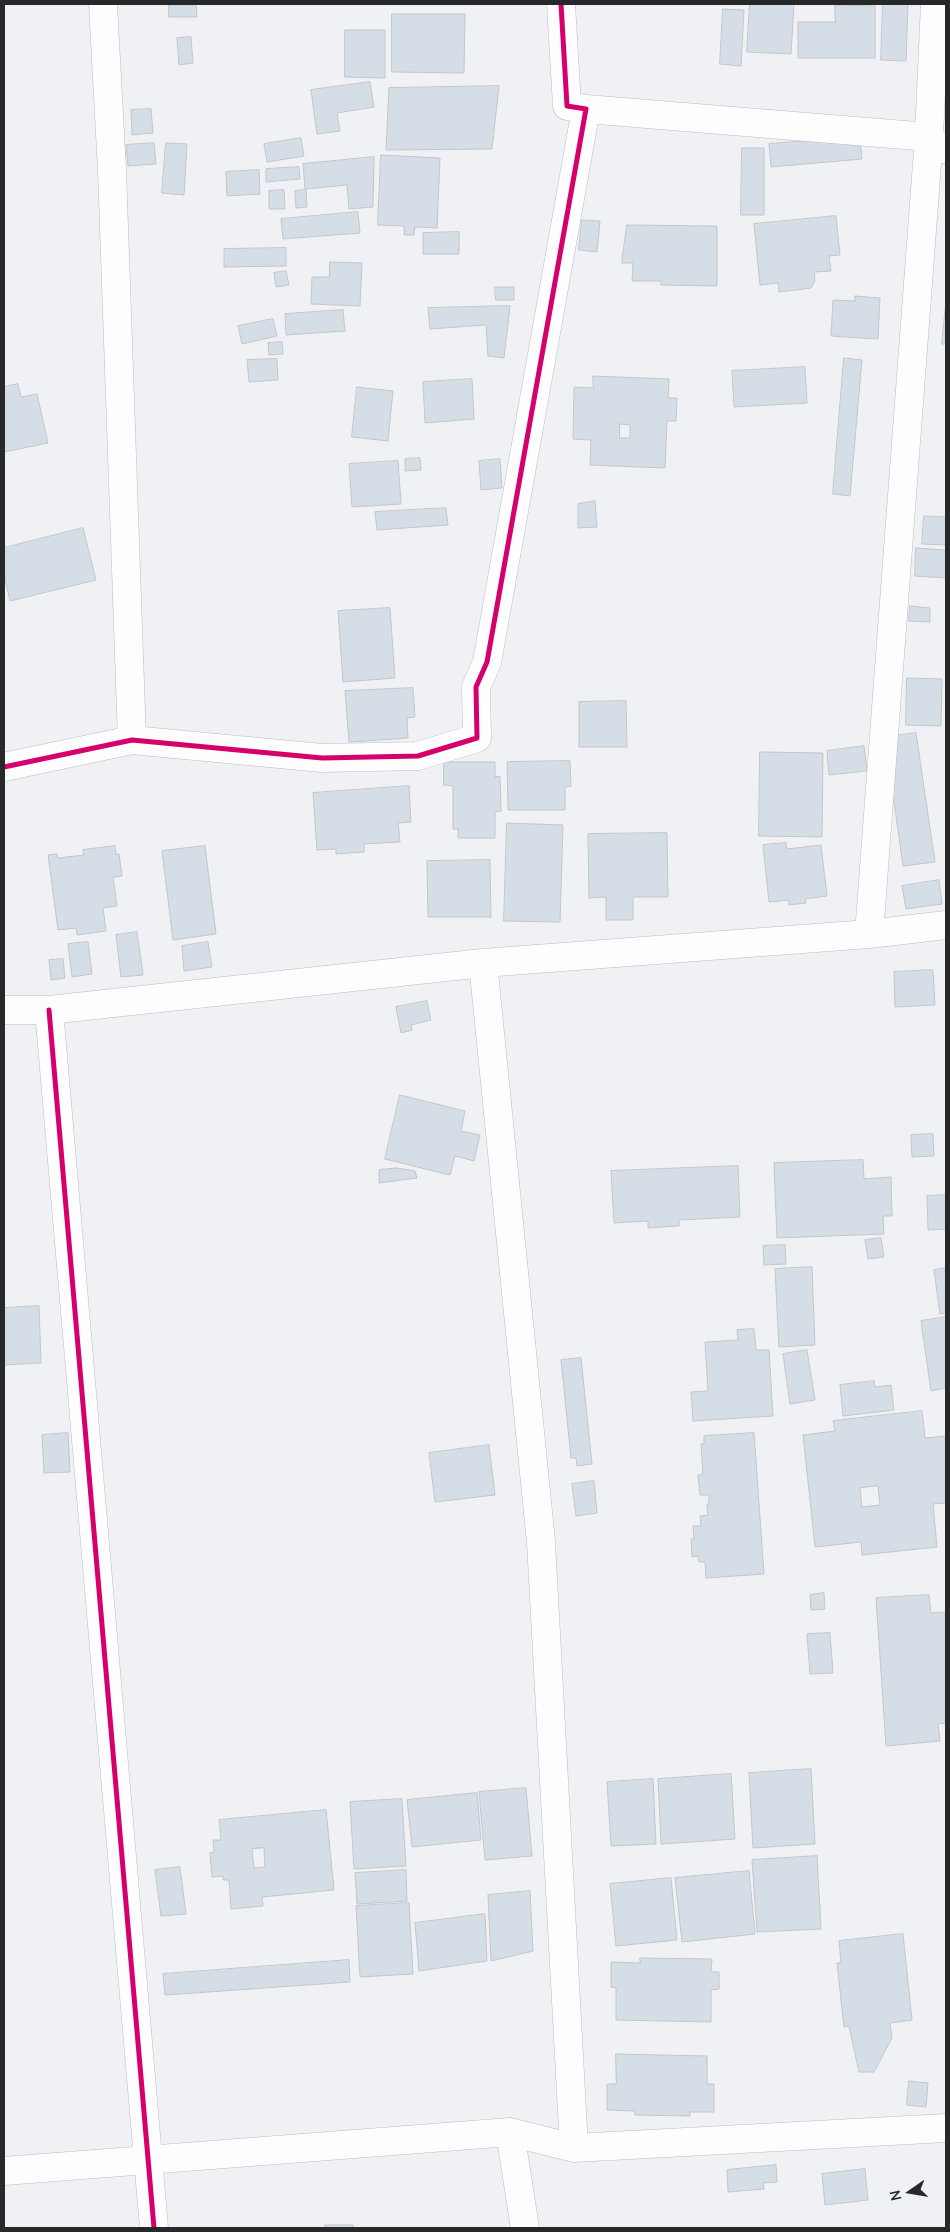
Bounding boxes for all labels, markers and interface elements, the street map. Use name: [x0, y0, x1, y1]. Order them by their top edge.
north arrow: [885, 2167, 935, 2217]
text: N: [885, 2188, 905, 2203]

